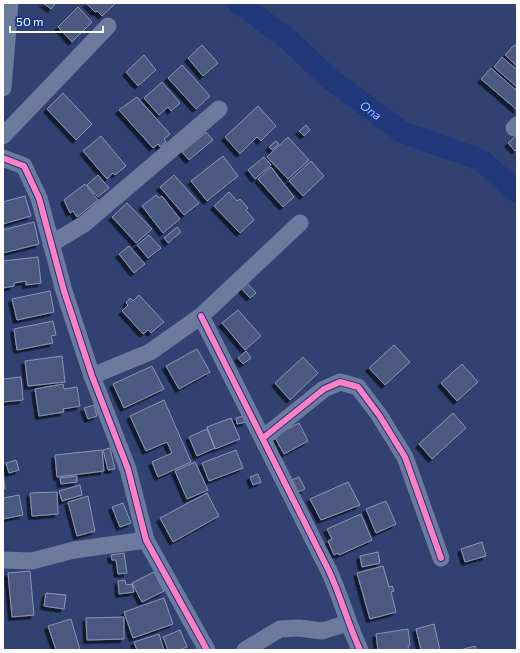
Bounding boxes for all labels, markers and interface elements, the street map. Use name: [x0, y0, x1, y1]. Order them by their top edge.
scale bar: [10, 8, 103, 34]
text: 50 m: [16, 14, 44, 28]
water label: Ona: [358, 97, 384, 123]

